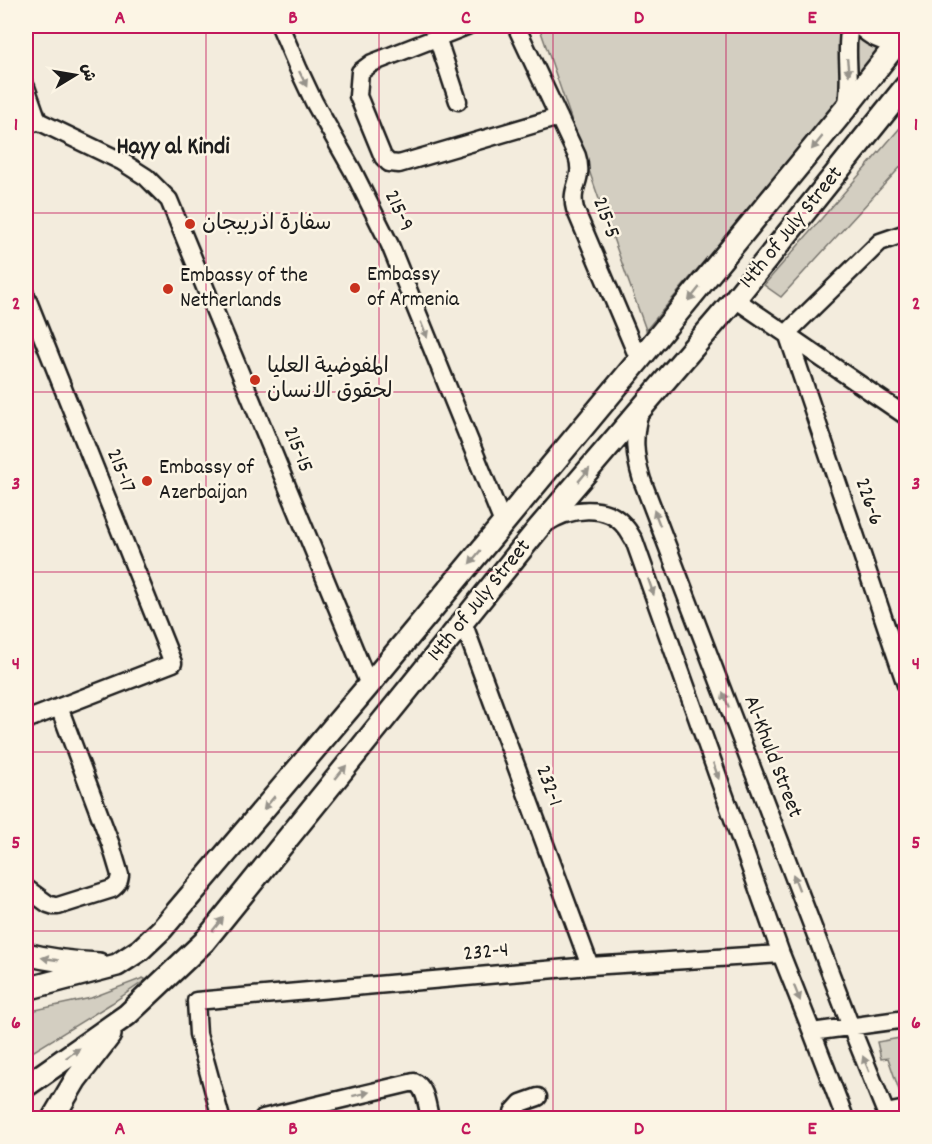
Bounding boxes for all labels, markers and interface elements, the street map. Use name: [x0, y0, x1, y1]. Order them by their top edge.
text: A: [115, 5, 126, 33]
text: B: [288, 5, 298, 33]
text: C: [461, 5, 471, 33]
text: D: [634, 5, 645, 33]
text: E: [807, 5, 817, 33]
north arrow: [45, 45, 105, 105]
one-way arrow: [843, 57, 853, 76]
text: ش: [74, 62, 100, 83]
one-way arrow: [298, 71, 308, 88]
text: 1: [14, 112, 18, 140]
text: 1: [914, 112, 918, 140]
district label: Hayy al Kindi: [116, 131, 230, 165]
one-way arrow: [811, 135, 824, 151]
street label: 14th of July Street: [733, 160, 851, 296]
street label: 215-9: [375, 185, 421, 237]
street label: 215-5: [583, 193, 627, 243]
place label: سفارة اذربيجان: [202, 209, 332, 240]
marker: سفارة اذربيجان: [183, 217, 197, 231]
place label: Embassy of Armenia: [367, 260, 460, 316]
place label: Embassy of the Netherlands: [180, 261, 308, 317]
marker: Embassy of Armenia: [348, 281, 362, 295]
marker: Embassy of the Netherlands: [161, 282, 175, 296]
one-way arrow: [687, 286, 700, 302]
text: 2: [12, 291, 20, 319]
text: 2: [912, 291, 920, 319]
one-way arrow: [420, 321, 429, 339]
place label: المفوضية العليا لحقوق الانسان: [267, 352, 393, 408]
marker: المفوضية العليا لحقوق الانسان: [248, 373, 262, 387]
street label: 215-15: [274, 422, 320, 478]
street label: 215-17: [97, 444, 143, 498]
place label: Embassy of Azerbaijan: [159, 453, 255, 509]
one-way arrow: [577, 468, 590, 483]
text: 3: [12, 471, 20, 499]
text: 3: [912, 471, 920, 499]
marker: Embassy of Azerbaijan: [140, 474, 154, 488]
street label: 226-6: [845, 474, 891, 530]
one-way arrow: [651, 509, 661, 527]
street label: 14th of July Street: [421, 533, 539, 669]
one-way arrow: [469, 549, 482, 565]
one-way arrow: [646, 578, 656, 596]
text: 4: [12, 651, 20, 679]
text: 4: [912, 651, 920, 679]
one-way arrow: [721, 691, 730, 709]
street label: Al-Khuld Street: [734, 691, 810, 823]
street label: 232-1: [526, 761, 570, 811]
one-way arrow: [711, 762, 721, 780]
one-way arrow: [335, 765, 347, 780]
one-way arrow: [263, 795, 276, 810]
text: 5: [11, 830, 21, 858]
text: 5: [911, 830, 921, 858]
one-way arrow: [790, 873, 800, 891]
one-way arrow: [212, 916, 225, 932]
street label: 232-4: [462, 936, 510, 970]
one-way arrow: [41, 954, 60, 963]
one-way arrow: [792, 985, 802, 1003]
text: 6: [11, 1010, 21, 1038]
text: 6: [911, 1010, 921, 1038]
one-way arrow: [65, 1047, 81, 1059]
one-way arrow: [861, 1055, 871, 1073]
one-way arrow: [351, 1089, 370, 1099]
text: A: [115, 1116, 126, 1144]
text: B: [288, 1116, 298, 1144]
text: C: [461, 1116, 471, 1144]
text: D: [634, 1116, 645, 1144]
text: E: [807, 1116, 817, 1144]

